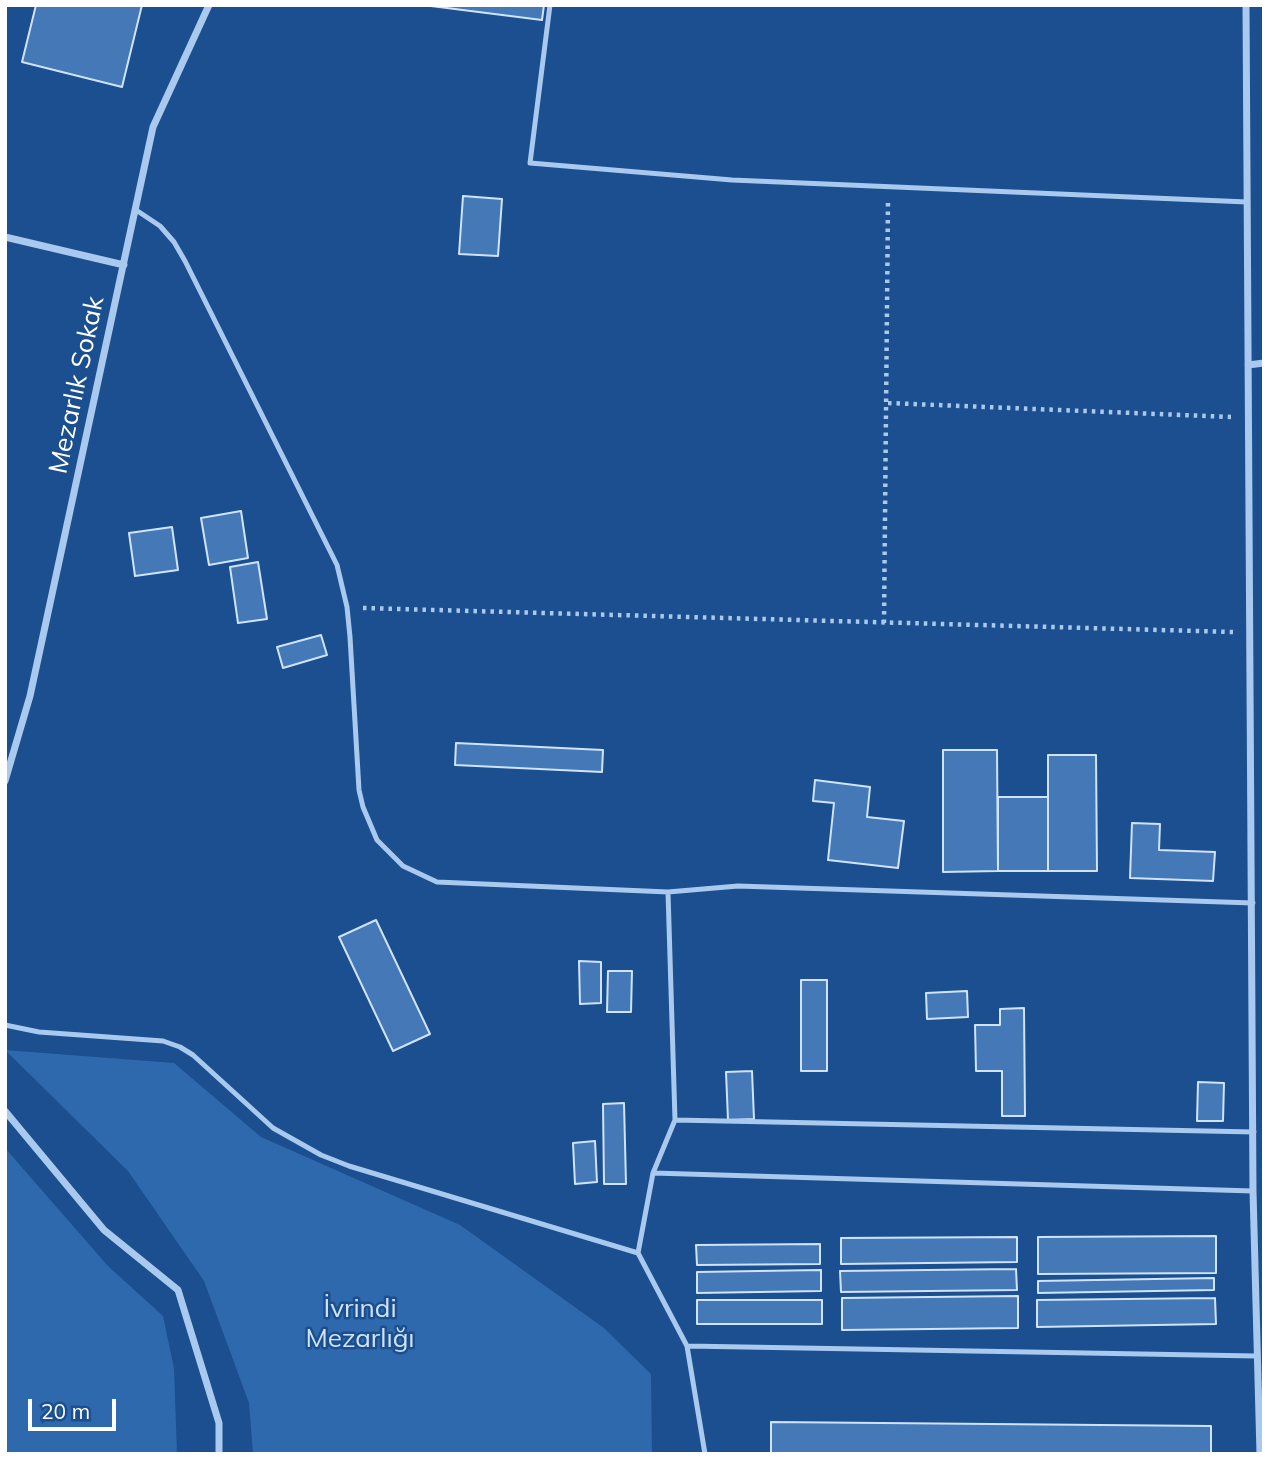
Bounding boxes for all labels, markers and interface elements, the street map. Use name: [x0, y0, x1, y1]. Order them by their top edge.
street label: Mezarlık Sokak: [43, 293, 111, 477]
park label: İvrindi Mezarlığı: [305, 1293, 415, 1354]
scale bar: [32, 1386, 119, 1430]
text: 20 m: [41, 1398, 90, 1424]

